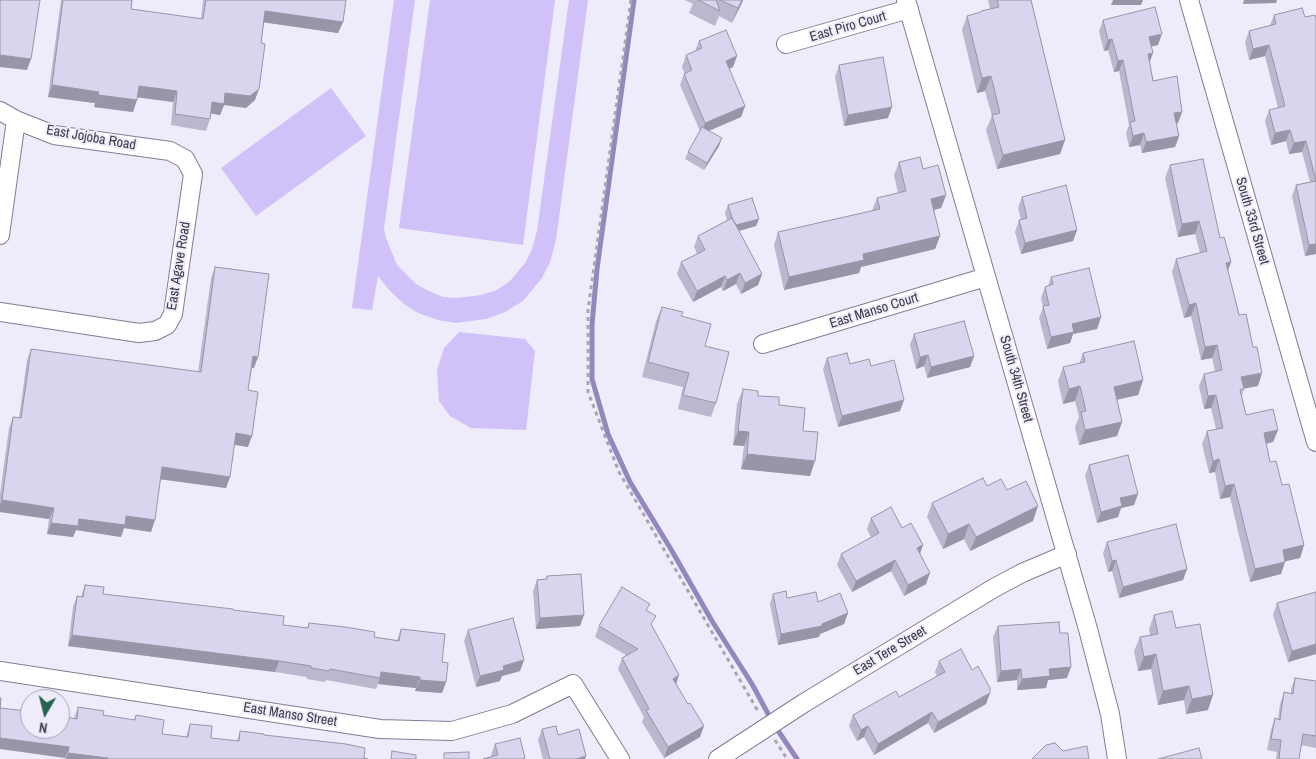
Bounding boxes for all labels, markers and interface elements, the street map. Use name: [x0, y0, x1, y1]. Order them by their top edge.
street label: East Piro Court: [808, 8, 888, 46]
street label: East Jojoba Road: [45, 122, 137, 154]
street label: South 33rd Street: [1232, 175, 1272, 267]
street label: East Agave Road: [164, 221, 194, 311]
street label: East Manso Court: [828, 290, 920, 332]
street label: South 34th Street: [996, 334, 1036, 424]
street label: East Tere Street: [850, 623, 930, 679]
north arrow: [20, 689, 70, 739]
street label: East Manso Street: [242, 699, 338, 731]
text: N: [38, 718, 48, 737]

